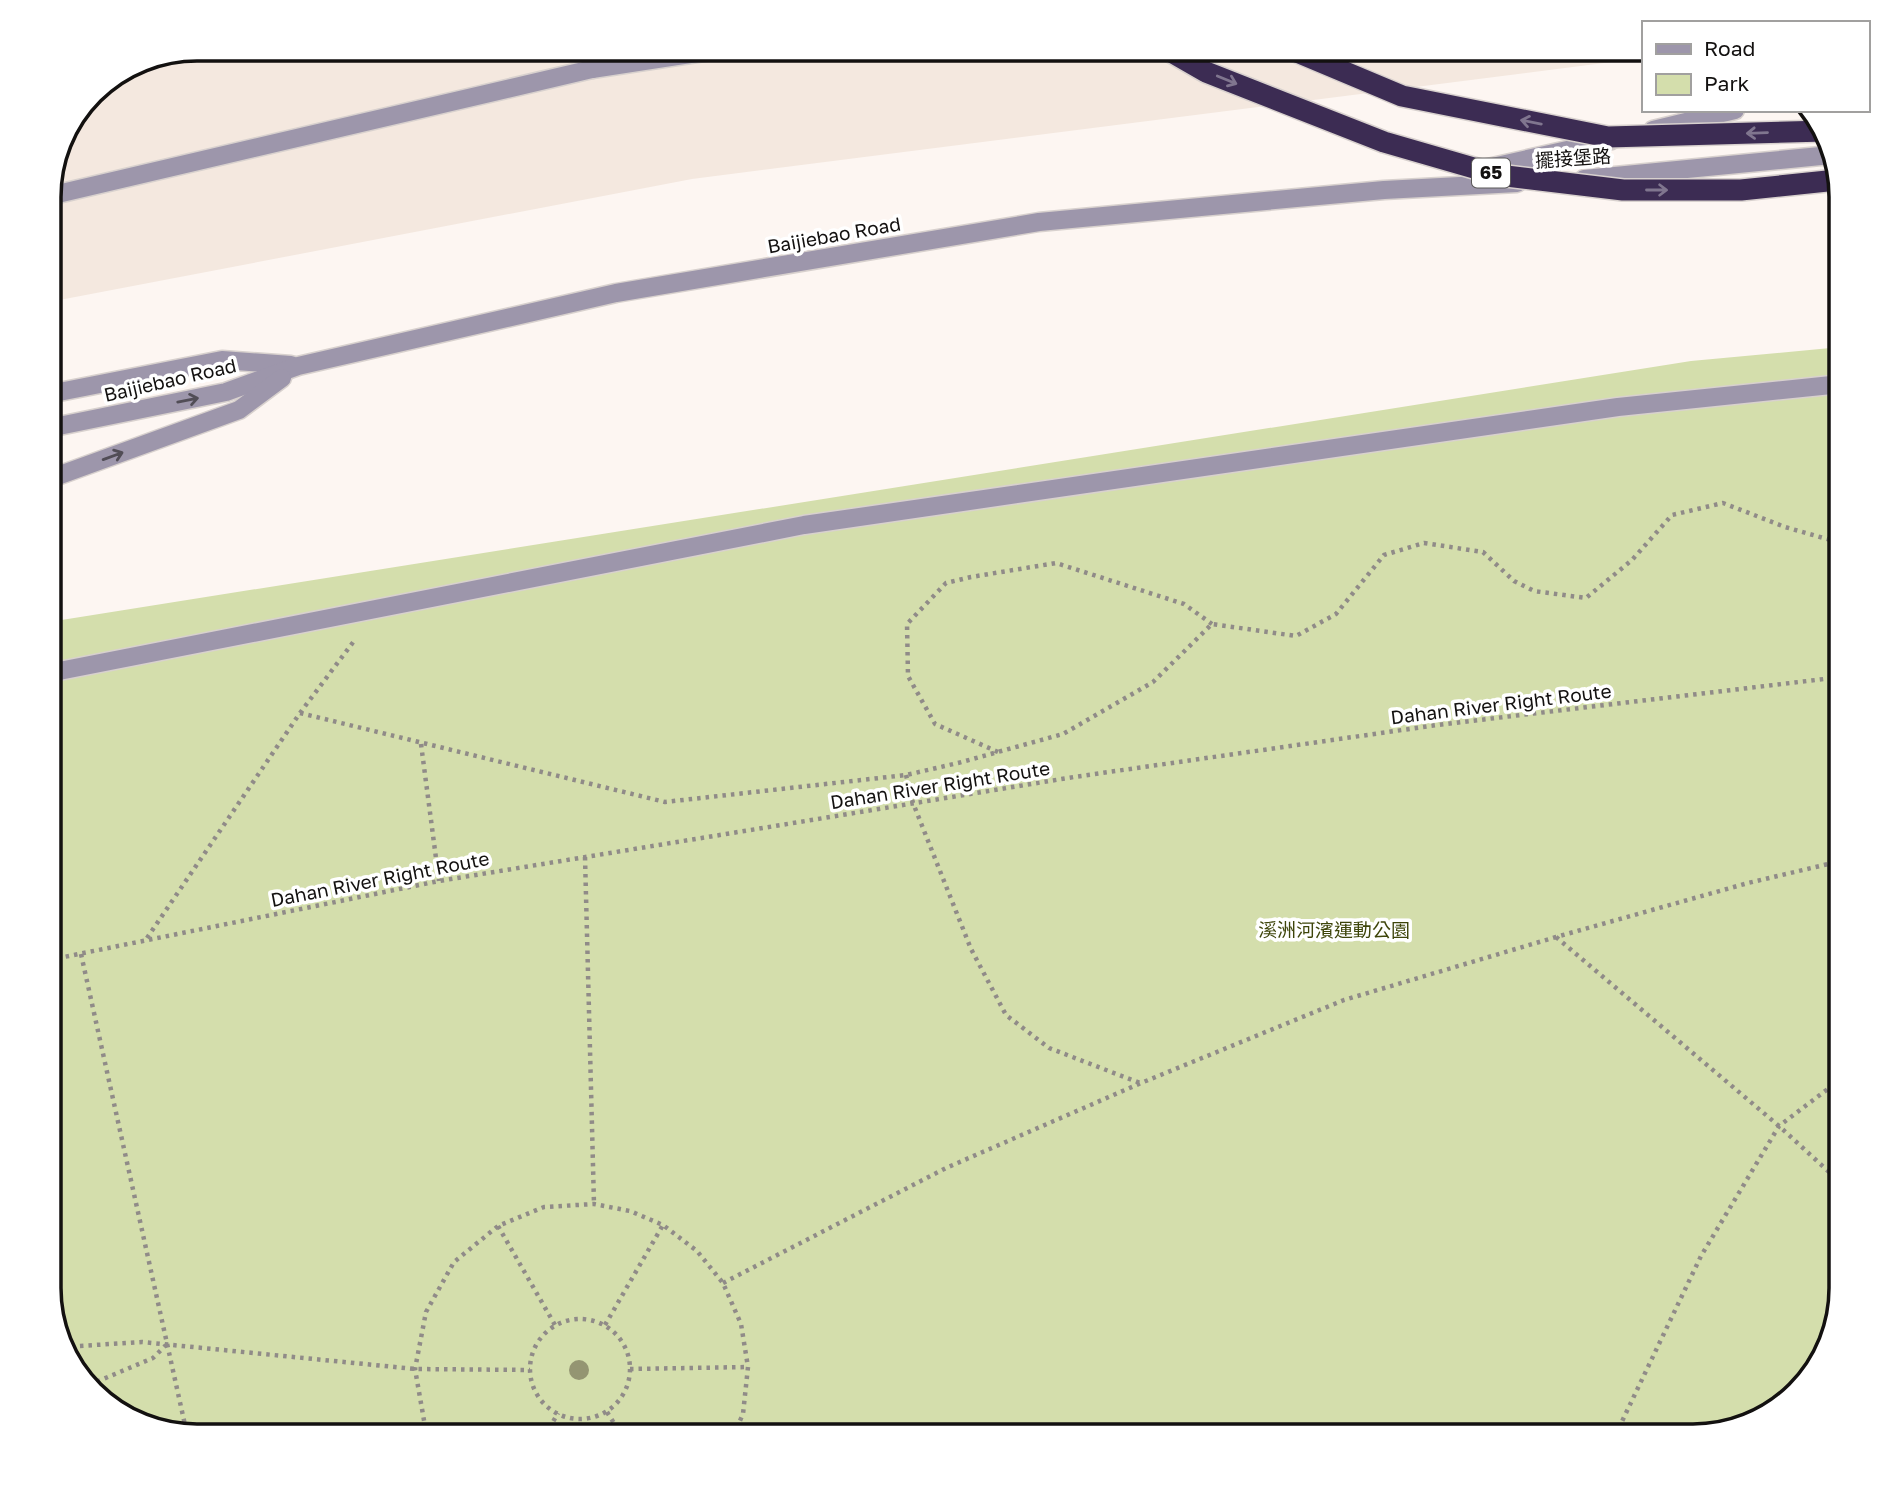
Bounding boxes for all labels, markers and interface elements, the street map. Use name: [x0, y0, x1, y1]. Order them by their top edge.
legend: [1642, 21, 1869, 112]
text: Road: [1704, 35, 1755, 61]
text: Park: [1704, 70, 1750, 96]
one-way arrow: [1216, 74, 1237, 87]
one-way arrow: [1520, 114, 1543, 128]
one-way arrow: [1746, 126, 1769, 140]
street label: 擺接堡路: [1534, 143, 1612, 172]
road number: 65: [1472, 158, 1510, 188]
one-way arrow: [1646, 183, 1669, 197]
street label: Baijiebao Road: [765, 211, 902, 258]
street label: Baijiebao Road: [102, 353, 238, 406]
one-way arrow: [176, 393, 199, 407]
one-way arrow: [102, 449, 124, 461]
street label: Dahan River Right Route: [1389, 679, 1613, 728]
street label: Dahan River Right Route: [828, 756, 1051, 813]
street label: Dahan River Right Route: [269, 846, 491, 911]
park label: 溪洲河濱運動公園: [1258, 918, 1410, 941]

